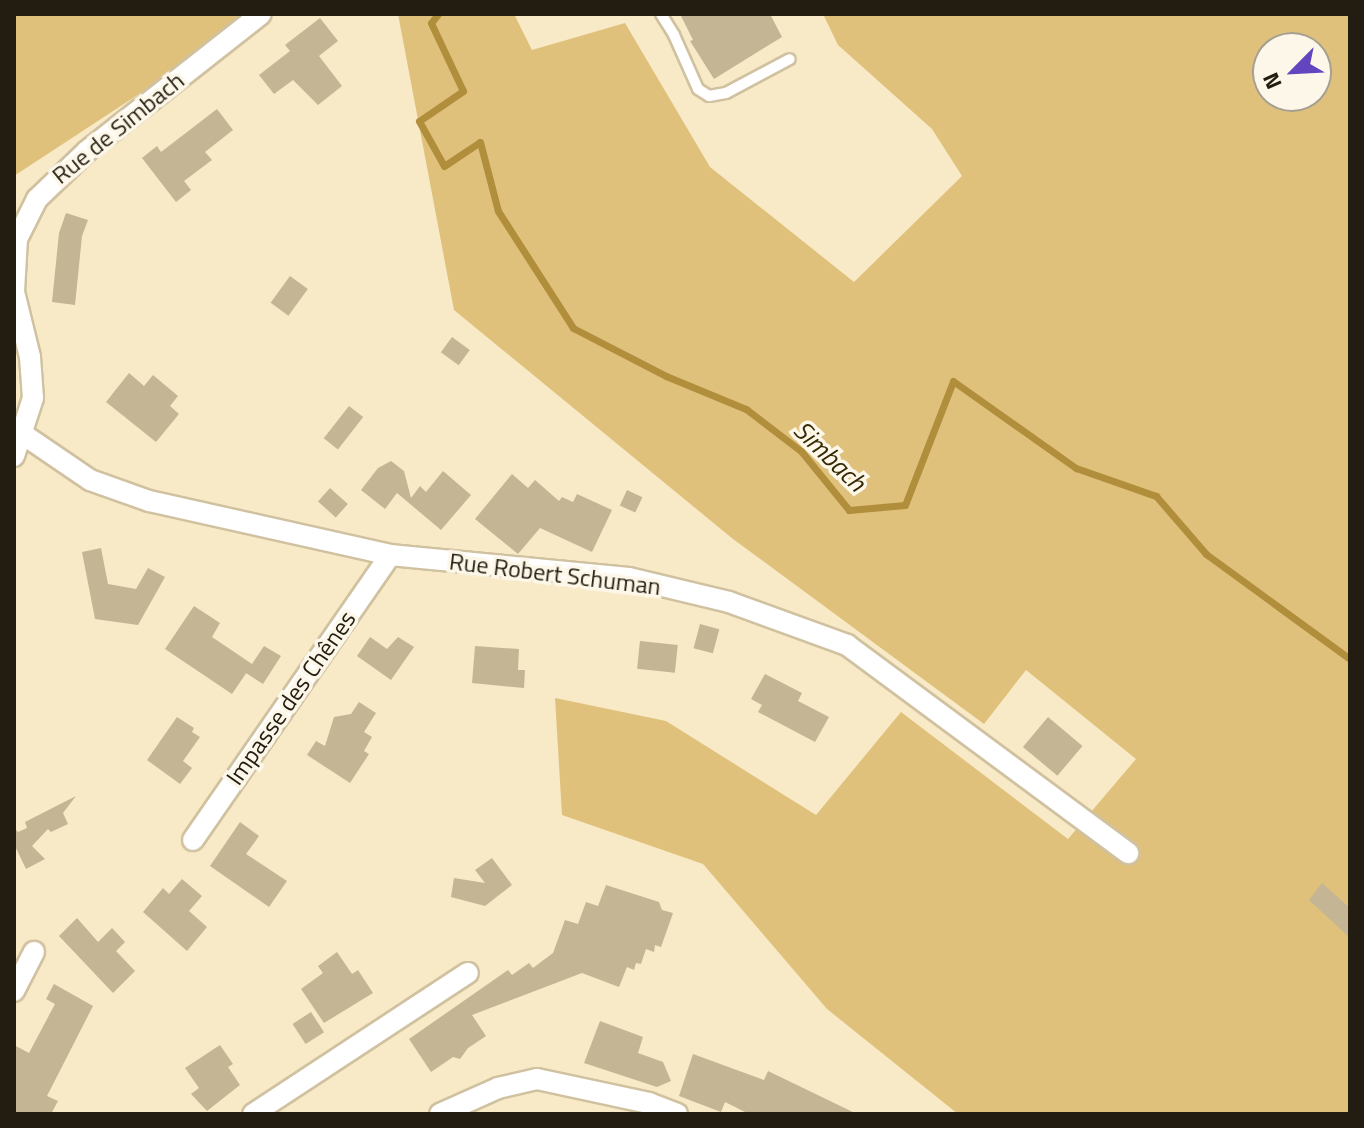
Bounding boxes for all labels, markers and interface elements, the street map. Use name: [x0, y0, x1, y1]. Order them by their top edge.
north arrow: [1252, 32, 1332, 112]
street label: Rue de Simbach: [46, 66, 190, 190]
text: N: [1253, 67, 1291, 95]
water label: Simbach: [788, 414, 872, 498]
street label: Rue Robert Schuman: [448, 547, 662, 601]
street label: Impasse des Chênes: [220, 605, 362, 791]

